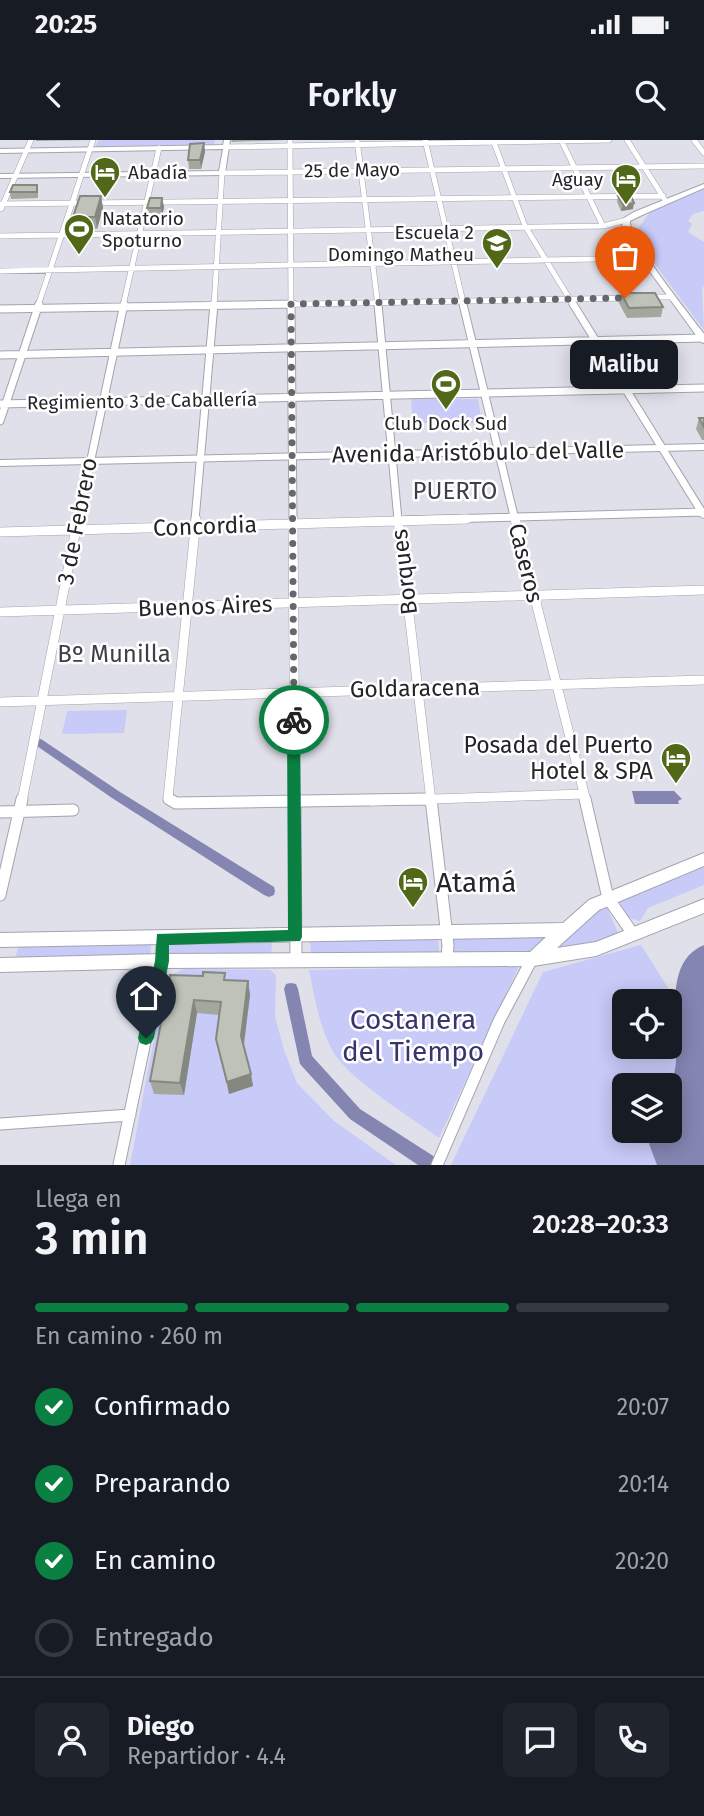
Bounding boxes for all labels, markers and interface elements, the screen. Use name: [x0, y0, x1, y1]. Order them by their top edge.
text: 20:25: [35, 9, 97, 40]
icon: back: [35, 76, 73, 114]
text: Forkly: [308, 76, 396, 114]
icon: search: [631, 76, 669, 114]
hotel icon: Abadía: [88, 155, 122, 199]
street label: 25 de Mayo: [304, 158, 400, 182]
place label: Abadía: [128, 161, 188, 184]
hotel icon: Aguay: [609, 162, 643, 206]
place label: Aguay: [552, 168, 604, 191]
place label: Natatorio Spoturno: [102, 207, 184, 252]
sports icon: Natatorio Spoturno: [62, 212, 96, 256]
place label: Escuela 2 Domingo Matheu: [328, 221, 474, 266]
school or university icon: Escuela 2 Domingo Matheu: [480, 226, 514, 270]
pin: [595, 226, 655, 298]
icon: bag: [606, 237, 644, 275]
callout: Malibu: [571, 340, 679, 389]
text: Malibu: [589, 350, 659, 378]
sports icon: Club Dock Sud: [429, 367, 463, 411]
street label: Regimiento 3 de Caballería: [27, 387, 257, 415]
place label: Club Dock Sud: [384, 412, 508, 435]
street label: Avenida Aristóbulo del Valle: [332, 435, 624, 469]
street label: 3 de Febrero: [51, 455, 103, 587]
district label: PUERTO: [413, 477, 497, 505]
street label: Concordia: [152, 510, 258, 542]
street label: Caseros: [503, 521, 549, 605]
street label: Borques: [385, 528, 423, 616]
street label: Buenos Aires: [137, 590, 273, 622]
district label: Bº Munilla: [57, 640, 171, 668]
street label: Goldaracena: [350, 673, 480, 703]
courier: [259, 685, 329, 755]
icon: bike: [275, 701, 313, 739]
place label: Posada del Puerto Hotel & SPA: [463, 731, 654, 785]
hotel icon: Posada del Puerto Hotel & SPA: [659, 741, 693, 785]
hotel icon: Atamá: [396, 865, 430, 909]
place label: Atamá: [436, 866, 516, 899]
pin: [116, 966, 176, 1038]
icon: home: [127, 977, 165, 1015]
map controls: [612, 989, 682, 1143]
button: locate: [612, 989, 682, 1059]
park label: Costanera del Tiempo: [342, 1003, 484, 1068]
button: layers: [612, 1073, 682, 1143]
text: Llega en: [35, 1185, 121, 1213]
text: 20:28–20:33: [532, 1209, 669, 1240]
text: 3 min: [35, 1211, 149, 1266]
text: En camino · 260 m: [35, 1322, 223, 1350]
icon: check: [35, 1388, 73, 1426]
text: Confirmado: [94, 1391, 231, 1422]
text: 20:07: [617, 1393, 669, 1421]
icon: check: [35, 1465, 73, 1503]
text: Preparando: [94, 1468, 231, 1499]
text: 20:14: [618, 1470, 669, 1498]
icon: check: [35, 1542, 73, 1580]
text: En camino: [94, 1545, 216, 1576]
text: 20:20: [615, 1547, 669, 1575]
text: Entregado: [94, 1622, 214, 1653]
button: person: [35, 1703, 109, 1777]
button: chat: [503, 1703, 577, 1777]
button: phone: [595, 1703, 669, 1777]
text: Diego: [127, 1711, 195, 1742]
text: Repartidor · 4.4: [127, 1742, 286, 1770]

